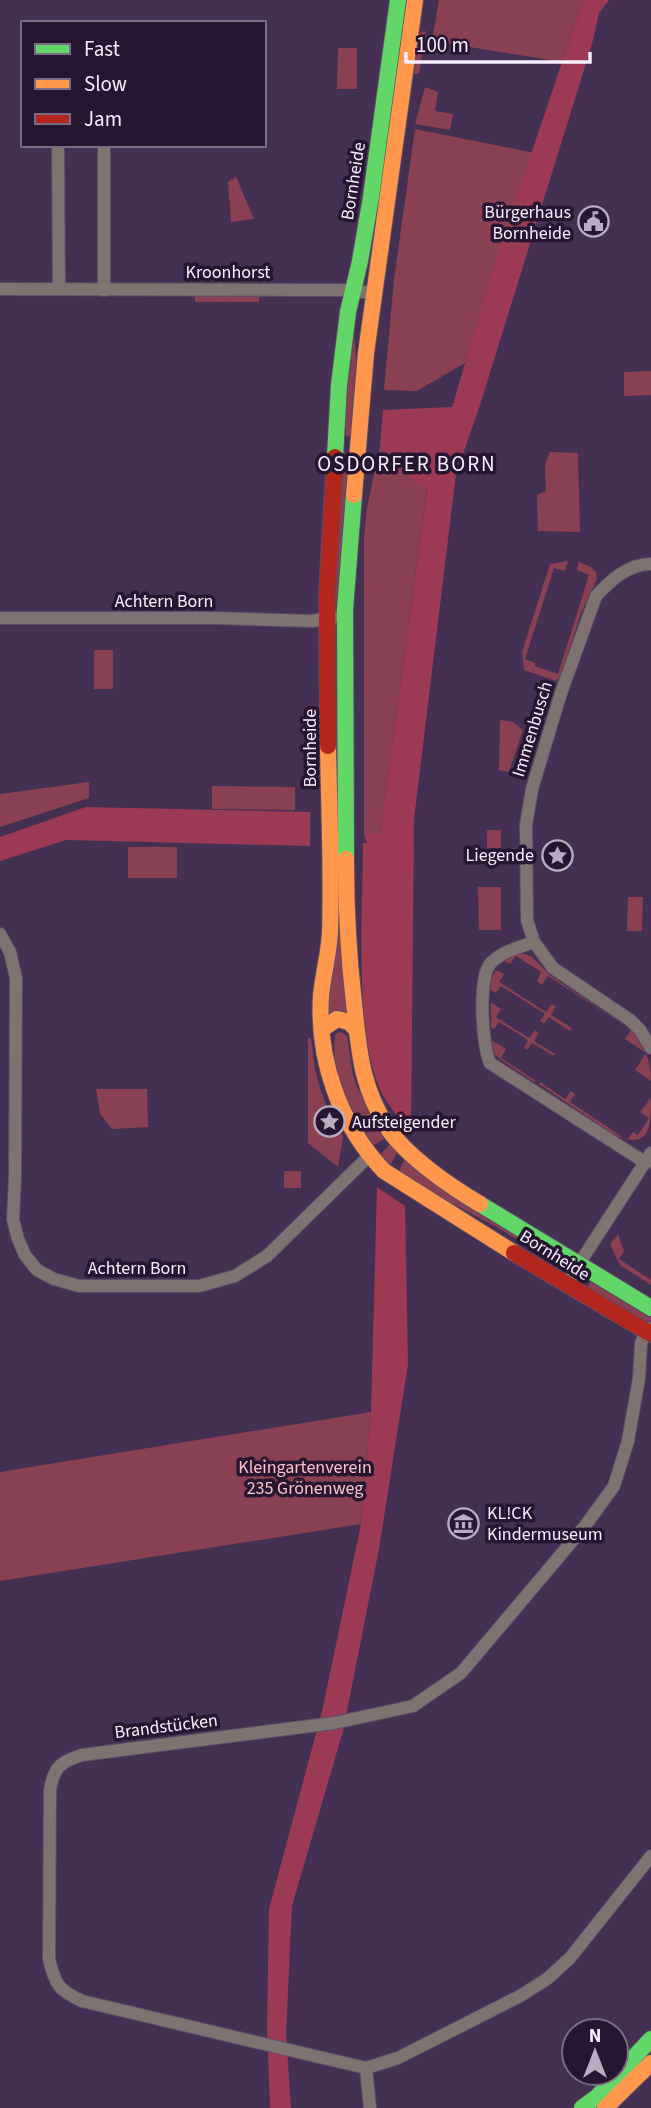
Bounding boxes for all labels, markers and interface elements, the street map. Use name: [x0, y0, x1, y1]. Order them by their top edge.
legend: [21, 21, 266, 147]
scale bar: [406, 21, 590, 65]
text: 100 m: [416, 30, 469, 60]
text: Fast: [84, 34, 120, 64]
text: Slow: [84, 69, 127, 99]
text: Jam: [84, 104, 122, 134]
street label: Bornheide: [335, 140, 372, 222]
place label: Bürgerhaus Bornheide: [484, 200, 571, 246]
public building icon: Bürgerhaus Bornheide: [577, 205, 611, 239]
street label: Kroonhorst: [186, 260, 270, 285]
district label: OSDORFER BORN: [317, 449, 497, 479]
street label: Achtern Born: [115, 589, 213, 614]
street label: Immenbusch: [506, 678, 559, 780]
street label: Bornheide: [298, 709, 323, 787]
place icon: Liegende: [540, 838, 574, 872]
place label: Liegende: [466, 843, 534, 868]
place icon: Aufsteigender: [312, 1105, 346, 1139]
place label: Aufsteigender: [352, 1110, 457, 1135]
street label: Bornheide: [515, 1224, 595, 1287]
street label: Achtern Born: [88, 1256, 186, 1281]
park label: Kleingartenverein 235 Grönenweg: [238, 1455, 372, 1501]
place label: KL!CK Kindermuseum: [487, 1501, 603, 1547]
museum icon: KL!CK Kindermuseum: [447, 1506, 481, 1540]
street label: Brandstücken: [113, 1708, 219, 1745]
north arrow: [560, 2017, 630, 2087]
text: N: [589, 2023, 601, 2050]

